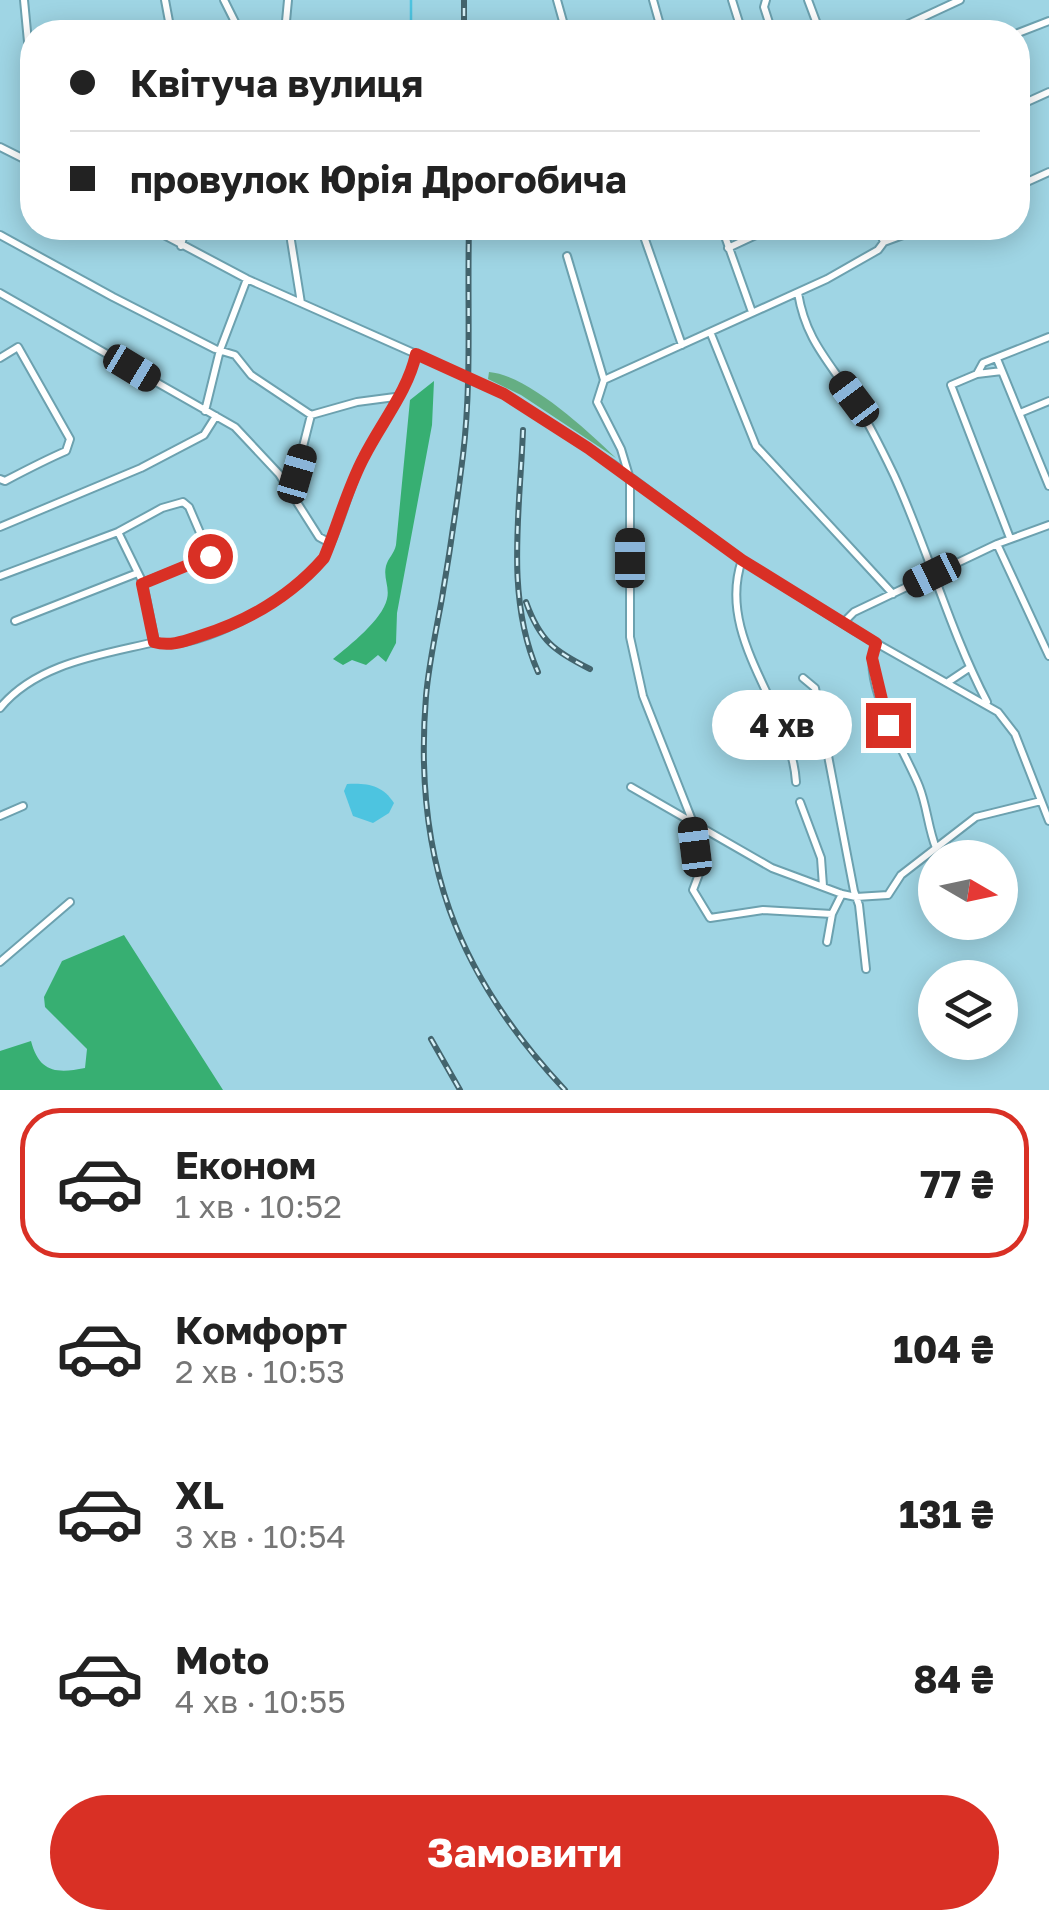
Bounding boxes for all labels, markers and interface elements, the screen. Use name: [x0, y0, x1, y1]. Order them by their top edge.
text: Квітуча вулиця: [130, 60, 423, 105]
text: провулок Юрія Дрогобича: [130, 156, 627, 201]
car: [99, 340, 165, 396]
car: [824, 366, 884, 432]
car: [274, 441, 320, 507]
car: [615, 528, 645, 588]
route start: [188, 534, 233, 579]
car: [898, 548, 966, 602]
callout: 4 хв: [713, 690, 853, 760]
route end: [866, 703, 911, 748]
text: 4 хв: [749, 706, 815, 744]
car: [676, 815, 714, 879]
north arrow: [918, 840, 1018, 940]
map controls: [918, 840, 1018, 1060]
button: layers: [918, 960, 1018, 1060]
icon: car: [55, 1138, 145, 1228]
text: Економ: [175, 1142, 316, 1187]
text: 77 ₴: [920, 1161, 994, 1206]
text: 1 хв · 10:52: [175, 1187, 342, 1225]
icon: car: [55, 1303, 145, 1393]
text: Комфорт: [175, 1307, 347, 1352]
text: 104 ₴: [893, 1326, 994, 1371]
text: 2 хв · 10:53: [175, 1352, 345, 1390]
icon: car: [55, 1468, 145, 1558]
text: XL: [175, 1472, 224, 1517]
text: 131 ₴: [899, 1491, 994, 1536]
text: 3 хв · 10:54: [175, 1517, 346, 1555]
icon: car: [55, 1633, 145, 1723]
text: Moto: [175, 1637, 269, 1682]
text: 84 ₴: [913, 1656, 994, 1701]
text: 4 хв · 10:55: [175, 1682, 346, 1720]
button: Замовити: [50, 1795, 999, 1910]

